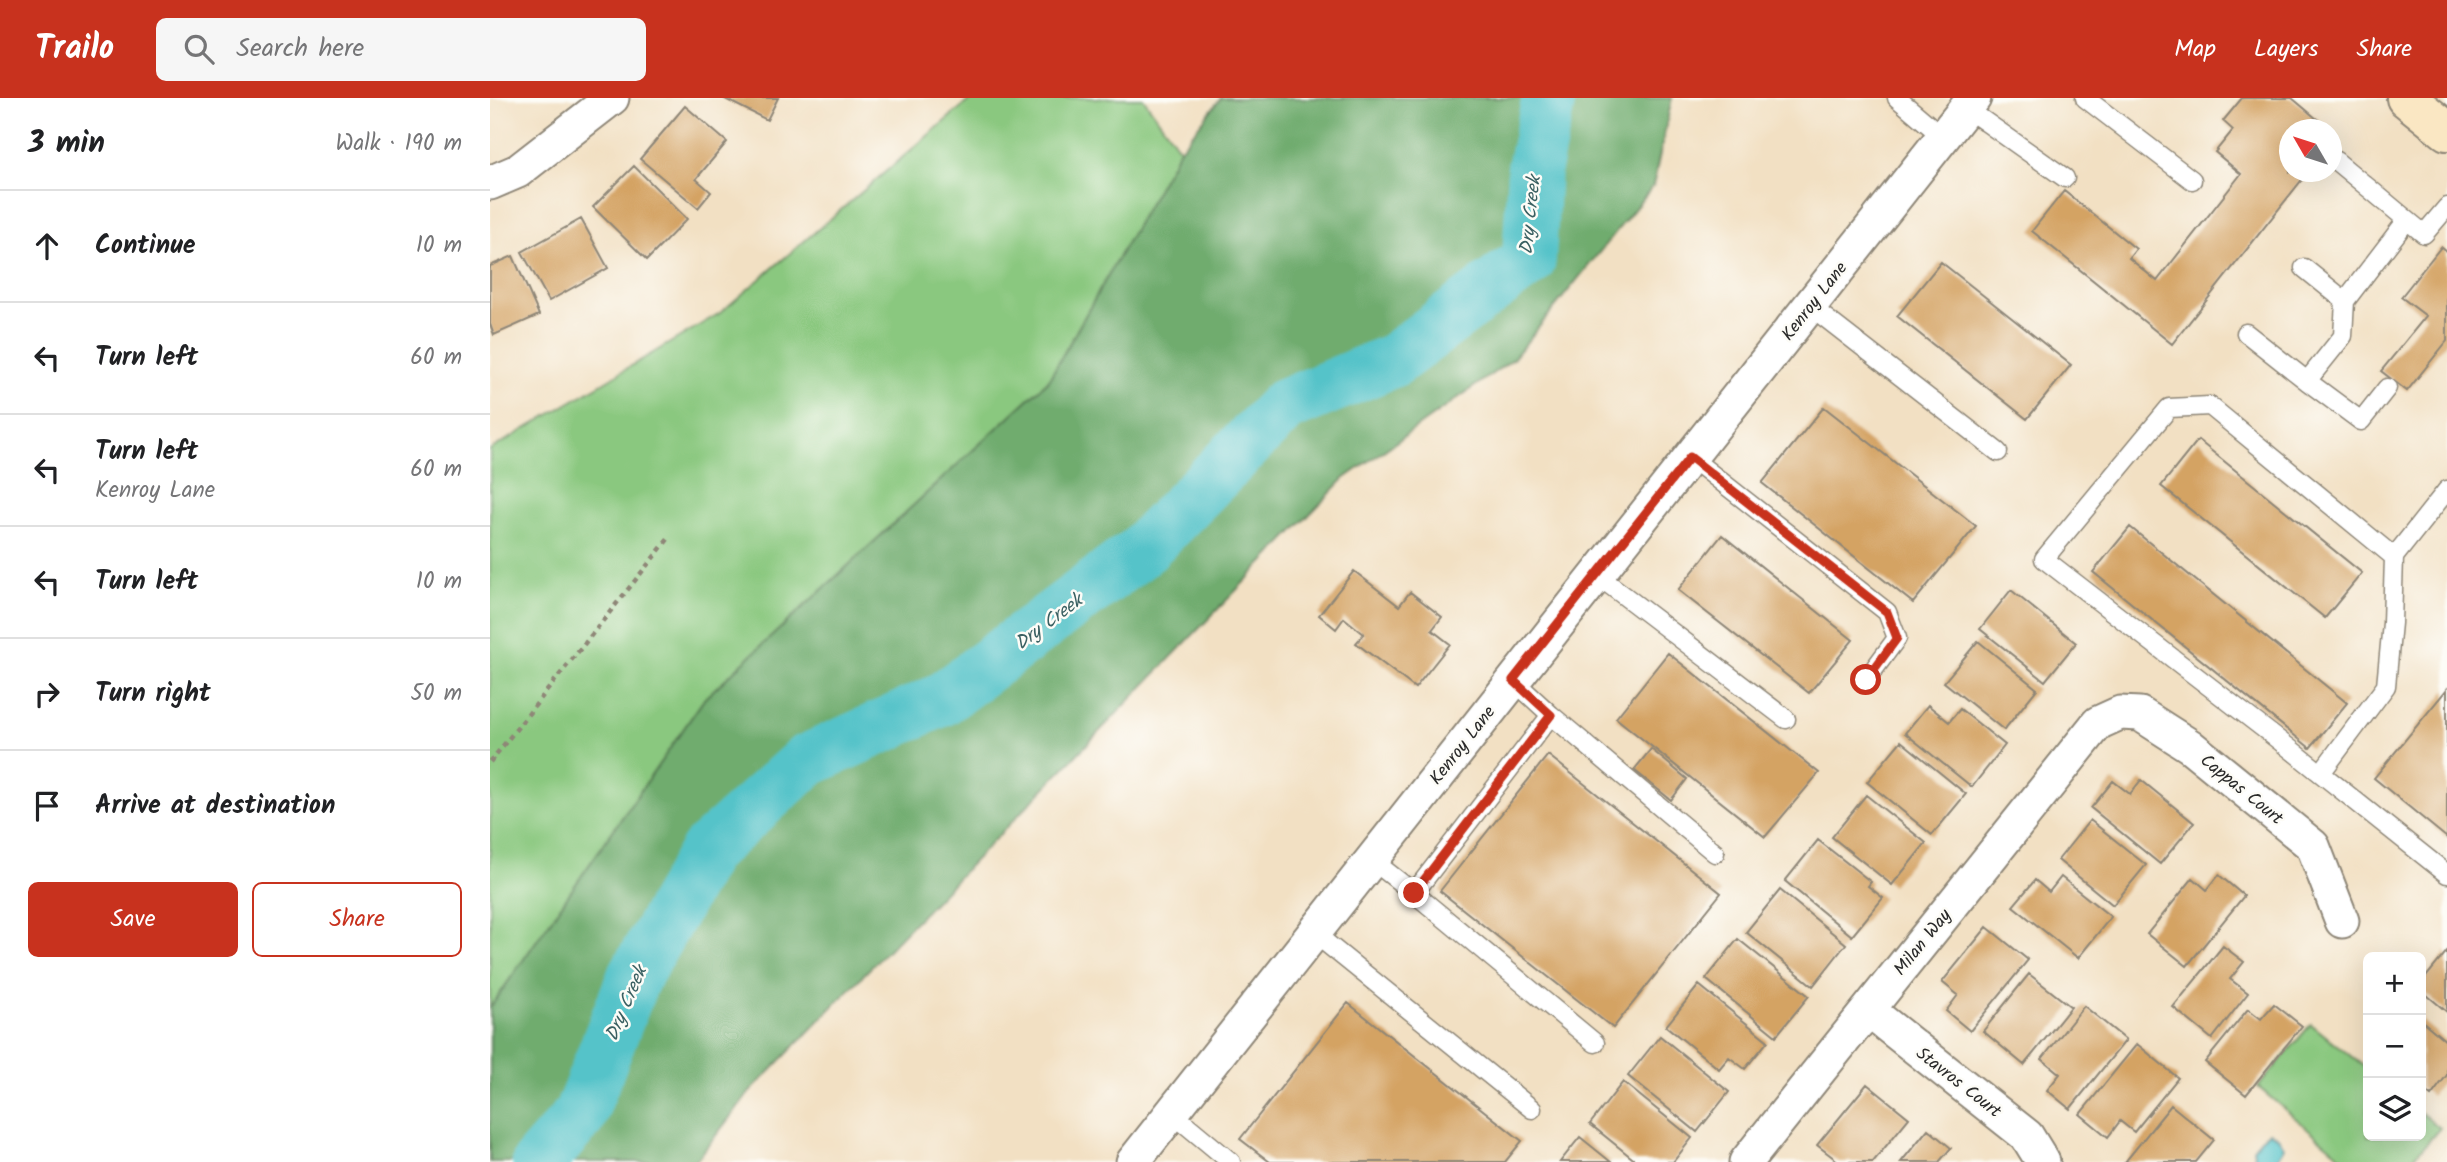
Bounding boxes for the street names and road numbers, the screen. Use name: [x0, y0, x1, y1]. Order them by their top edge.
street label: Kenroy Lane: [1775, 256, 1856, 348]
street label: Kenroy Lane: [1423, 700, 1504, 792]
street label: Cappas Court: [2193, 747, 2290, 834]
street label: Milan Way: [1887, 903, 1960, 983]
street label: Stavros Court: [1909, 1040, 2008, 1127]

